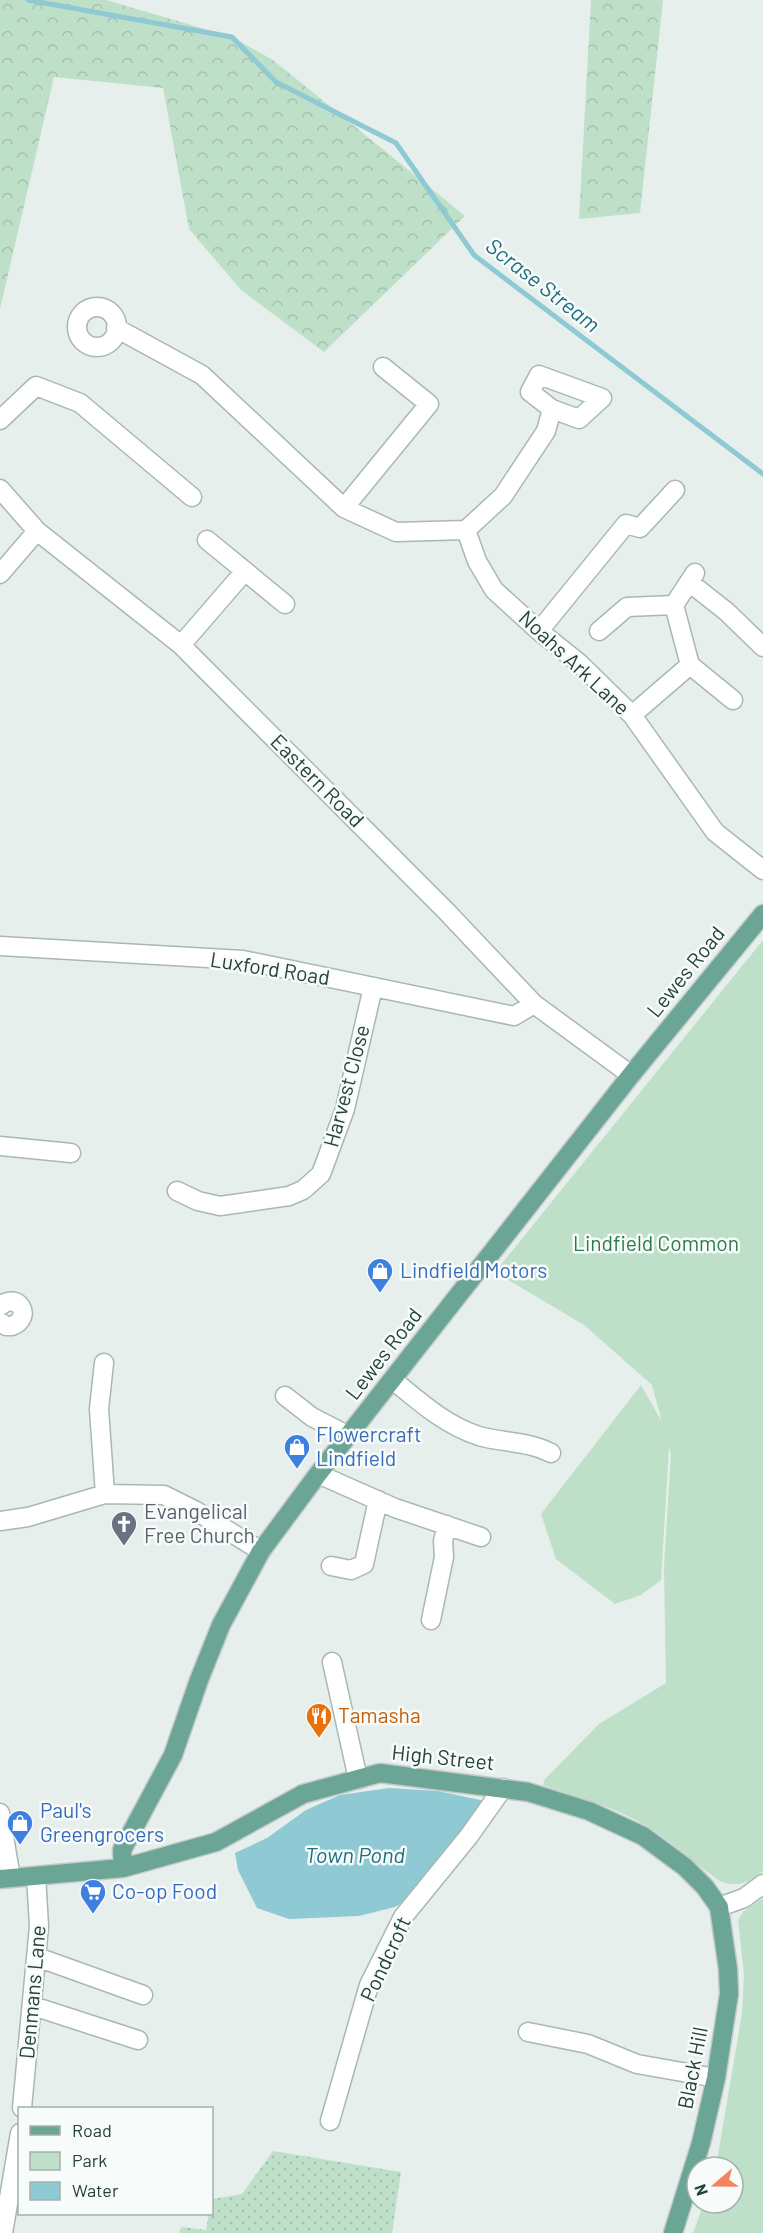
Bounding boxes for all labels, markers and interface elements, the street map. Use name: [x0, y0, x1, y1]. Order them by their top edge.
water label: Scrase Stream: [482, 232, 606, 337]
street label: Noahs Ark Lane: [515, 604, 636, 720]
street label: Eastern Road: [266, 728, 370, 832]
street label: Lewes Road: [641, 921, 729, 1021]
street label: Luxford Road: [209, 946, 332, 989]
street label: Harvest Close: [317, 1022, 374, 1149]
park label: Lindfield Common: [573, 1230, 739, 1255]
shop icon: Lindfield Motors: [365, 1256, 395, 1294]
place label: Lindfield Motors: [400, 1257, 547, 1282]
street label: Lewes Road: [339, 1302, 426, 1404]
place label: Flowercraft Lindfield: [316, 1421, 422, 1470]
shop icon: Flowercraft Lindfield: [282, 1432, 312, 1470]
place label: Evangelical Free Church: [144, 1498, 255, 1547]
church icon: Evangelical Free Church: [109, 1509, 139, 1547]
restaurant icon: Tamasha: [304, 1701, 334, 1739]
place label: Tamasha: [338, 1702, 421, 1727]
street label: High Street: [391, 1739, 496, 1774]
place label: Paul's Greengrocers: [40, 1797, 164, 1846]
shop icon: Paul's Greengrocers: [5, 1808, 35, 1846]
water label: Town Pond: [305, 1841, 405, 1867]
supermarket icon: Co-op Food: [78, 1877, 108, 1915]
place label: Co-op Food: [112, 1878, 217, 1903]
street label: Pondcroft: [354, 1912, 415, 2005]
street label: Denmans Lane: [13, 1924, 50, 2060]
street label: Black Hill: [671, 2025, 712, 2111]
legend: [18, 2107, 213, 2215]
text: Road: [72, 2119, 112, 2141]
text: Park: [72, 2149, 107, 2171]
north arrow: [685, 2155, 745, 2215]
text: Water: [72, 2179, 119, 2201]
text: N: [690, 2182, 711, 2199]

